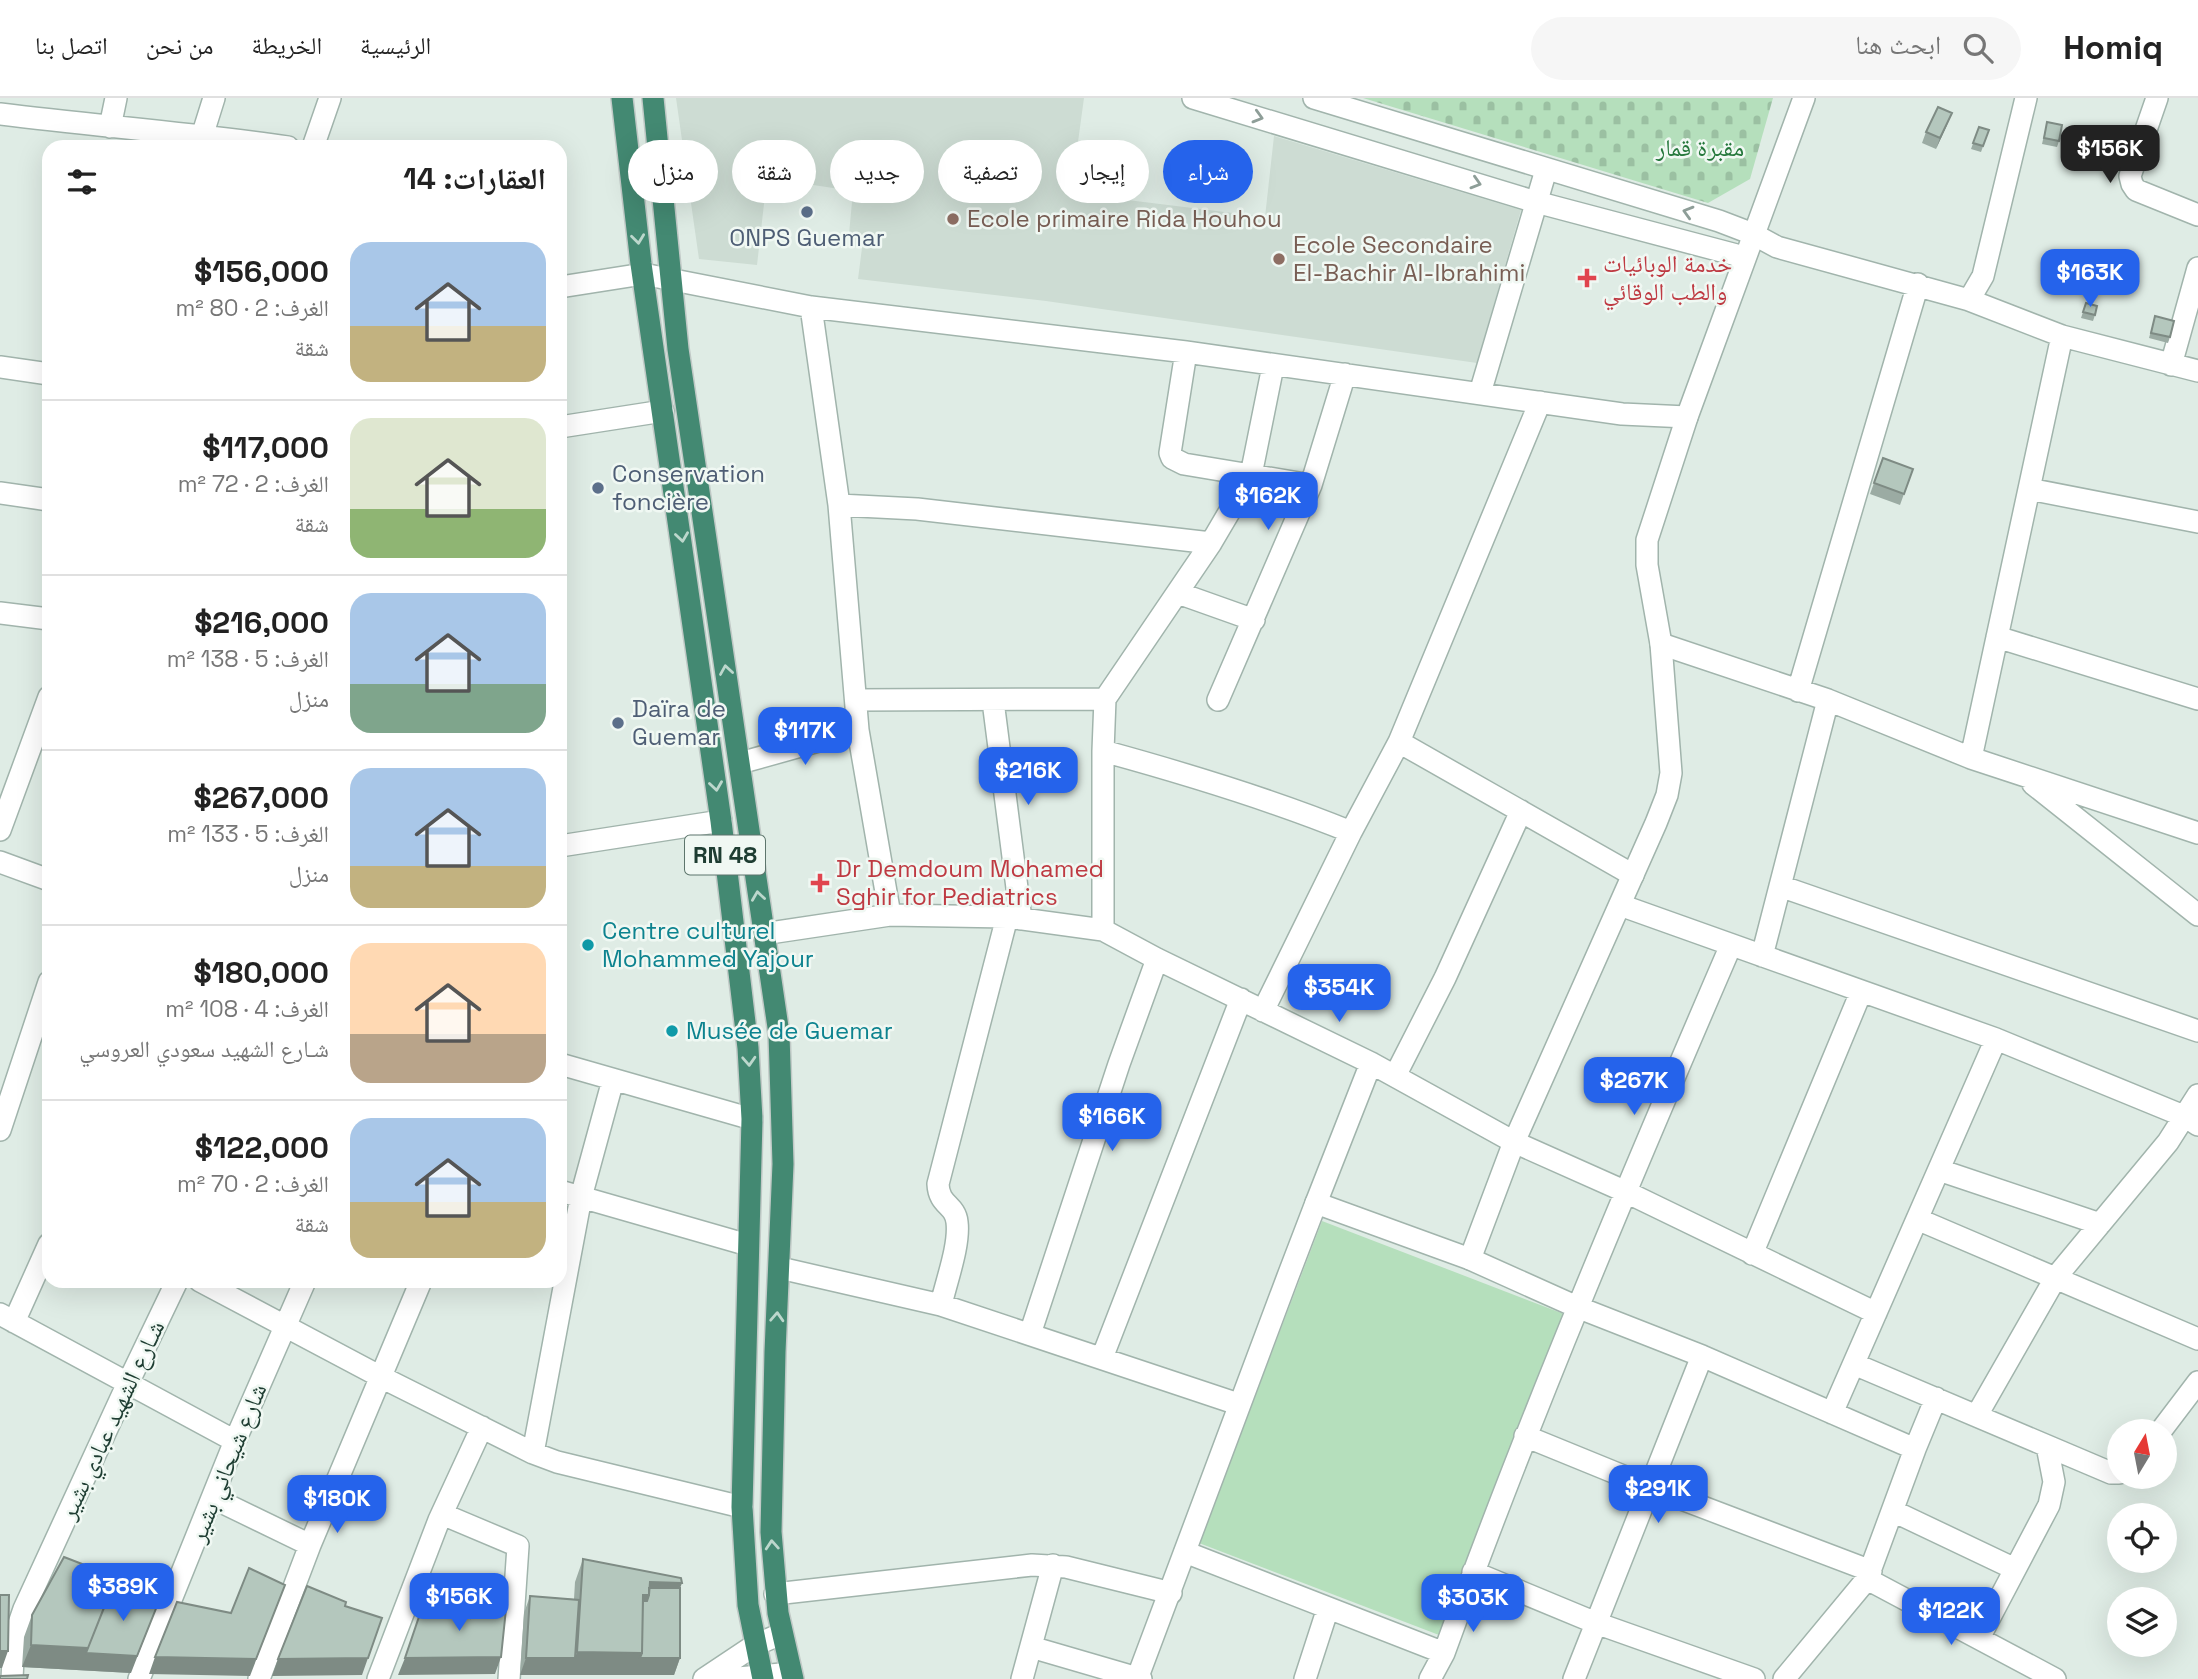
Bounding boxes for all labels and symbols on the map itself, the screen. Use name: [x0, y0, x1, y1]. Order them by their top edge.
one-way arrow: [1252, 109, 1264, 124]
pin: $156K: [2061, 126, 2159, 185]
park label: مقبرة قمار: [1655, 132, 1744, 163]
one-way arrow: [1469, 175, 1481, 189]
place label: Ecole primaire Rida Houhou: [967, 203, 1282, 234]
marker: ONPS Guemar: [799, 204, 815, 220]
one-way arrow: [1682, 205, 1694, 220]
marker: Ecole primaire Rida Houhou: [945, 211, 961, 227]
place label: ONPS Guemar: [729, 222, 885, 253]
place label: Ecole Secondaire El-Bachir Al-Ibrahimi: [1293, 229, 1525, 288]
one-way arrow: [631, 233, 646, 245]
place label: خدمة الوبائيات والطب الوقائي: [1603, 248, 1732, 311]
pin: $163K: [2041, 250, 2139, 309]
marker: Ecole Secondaire El-Bachir Al-Ibrahimi: [1271, 251, 1287, 267]
marker: خدمة الوبائيات والطب الوقائي: [1577, 268, 1597, 288]
place label: Conservation foncière: [612, 458, 765, 517]
pin: $162K: [1219, 472, 1317, 532]
marker: Conservation foncière: [590, 480, 606, 496]
one-way arrow: [674, 531, 689, 543]
one-way arrow: [719, 664, 734, 676]
place label: Daïra de Guemar: [632, 693, 726, 752]
pin: $117K: [756, 708, 854, 767]
marker: Daïra de Guemar: [610, 715, 626, 731]
pin: $216K: [979, 748, 1077, 807]
one-way arrow: [708, 780, 723, 792]
road number: RN 48: [685, 835, 765, 874]
place label: Dr Demdoum Mohamed Sghir for Pediatrics: [836, 853, 1104, 912]
marker: Dr Demdoum Mohamed Sghir for Pediatrics: [810, 873, 830, 893]
one-way arrow: [750, 890, 765, 901]
place label: Centre culturel Mohammed Yajour: [602, 915, 814, 974]
marker: Centre culturel Mohammed Yajour: [580, 937, 596, 953]
pin: $354K: [1290, 964, 1388, 1024]
place label: Musée de Guemar: [686, 1015, 893, 1046]
marker: Musée de Guemar: [664, 1023, 680, 1039]
one-way arrow: [741, 1056, 756, 1067]
pin: $267K: [1585, 1058, 1683, 1117]
pin: $166K: [1063, 1094, 1161, 1153]
one-way arrow: [769, 1312, 784, 1323]
street label: شـارع الشهيد عبادي بشير: [51, 1315, 175, 1527]
street label: شارع شيحاني بشير: [181, 1379, 277, 1549]
north arrow: [2107, 1419, 2177, 1489]
pin: $291K: [1609, 1466, 1707, 1525]
pin: $180K: [288, 1476, 386, 1535]
one-way arrow: [765, 1539, 780, 1550]
pin: $389K: [74, 1564, 172, 1623]
pin: $156K: [410, 1574, 508, 1633]
pin: $303K: [1424, 1574, 1522, 1634]
pin: $122K: [1902, 1588, 2000, 1647]

